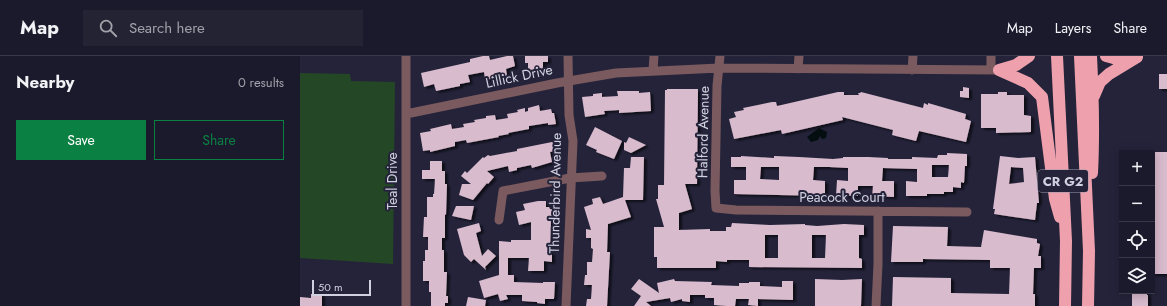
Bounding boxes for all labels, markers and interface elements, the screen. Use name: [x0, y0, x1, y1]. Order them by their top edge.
search box: [83, 10, 363, 46]
text: Map: [20, 14, 59, 41]
icon: search: [97, 17, 119, 39]
text: Search here: [129, 17, 205, 39]
text: Map: [1007, 18, 1033, 38]
text: Layers: [1055, 18, 1091, 38]
text: Share: [1113, 18, 1147, 38]
street label: Lillick Drive: [484, 59, 554, 93]
text: Nearby: [16, 70, 74, 94]
text: 0 results: [238, 73, 284, 92]
street label: Halford Avenue: [692, 86, 714, 178]
button: Save: [16, 120, 146, 160]
button: Share: [154, 120, 284, 160]
street label: Thunderbird Avenue: [544, 132, 566, 254]
map controls: [1119, 150, 1155, 294]
button: +: [1119, 150, 1155, 186]
street label: Teal Drive: [382, 152, 402, 210]
road number: CR G2: [1038, 170, 1088, 192]
button: −: [1119, 186, 1155, 222]
street label: Peacock Court: [799, 187, 885, 207]
button: locate: [1119, 222, 1155, 258]
button: layers: [1119, 258, 1155, 294]
scale bar: [312, 278, 371, 297]
text: 50 m: [318, 279, 343, 295]

